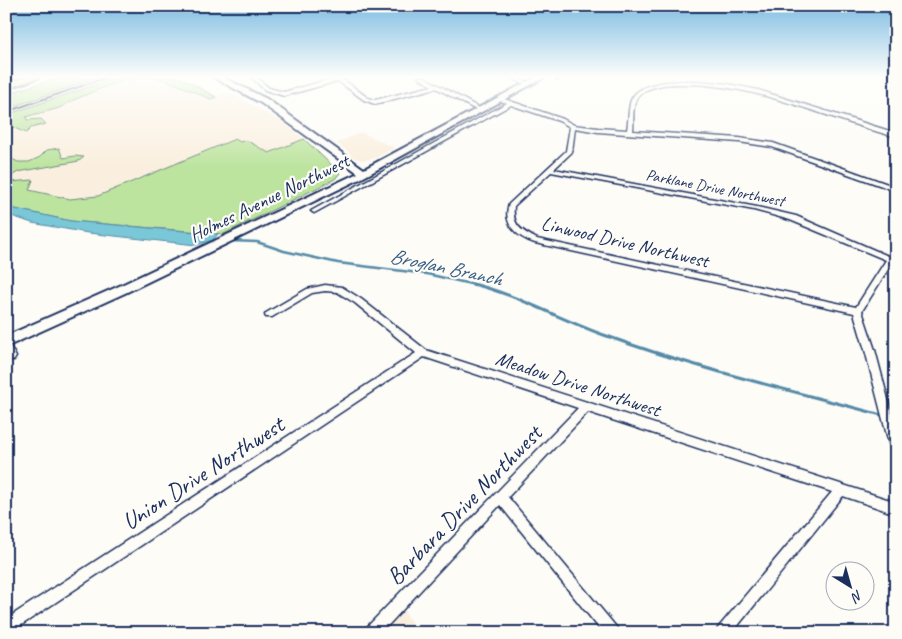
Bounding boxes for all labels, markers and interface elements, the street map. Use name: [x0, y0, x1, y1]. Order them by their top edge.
street label: Holmes Avenue Northwest: [185, 147, 355, 248]
street label: Parklane Drive Northwest: [644, 165, 788, 212]
street label: Linwood Drive Northwest: [539, 211, 713, 274]
water label: Broglan Branch: [388, 242, 506, 292]
street label: Meadow Drive Northwest: [493, 346, 666, 423]
street label: Union Drive Northwest: [117, 408, 291, 536]
street label: Barbara Drive Northwest: [380, 417, 549, 591]
north arrow: [824, 562, 874, 612]
text: N: [847, 587, 866, 607]

